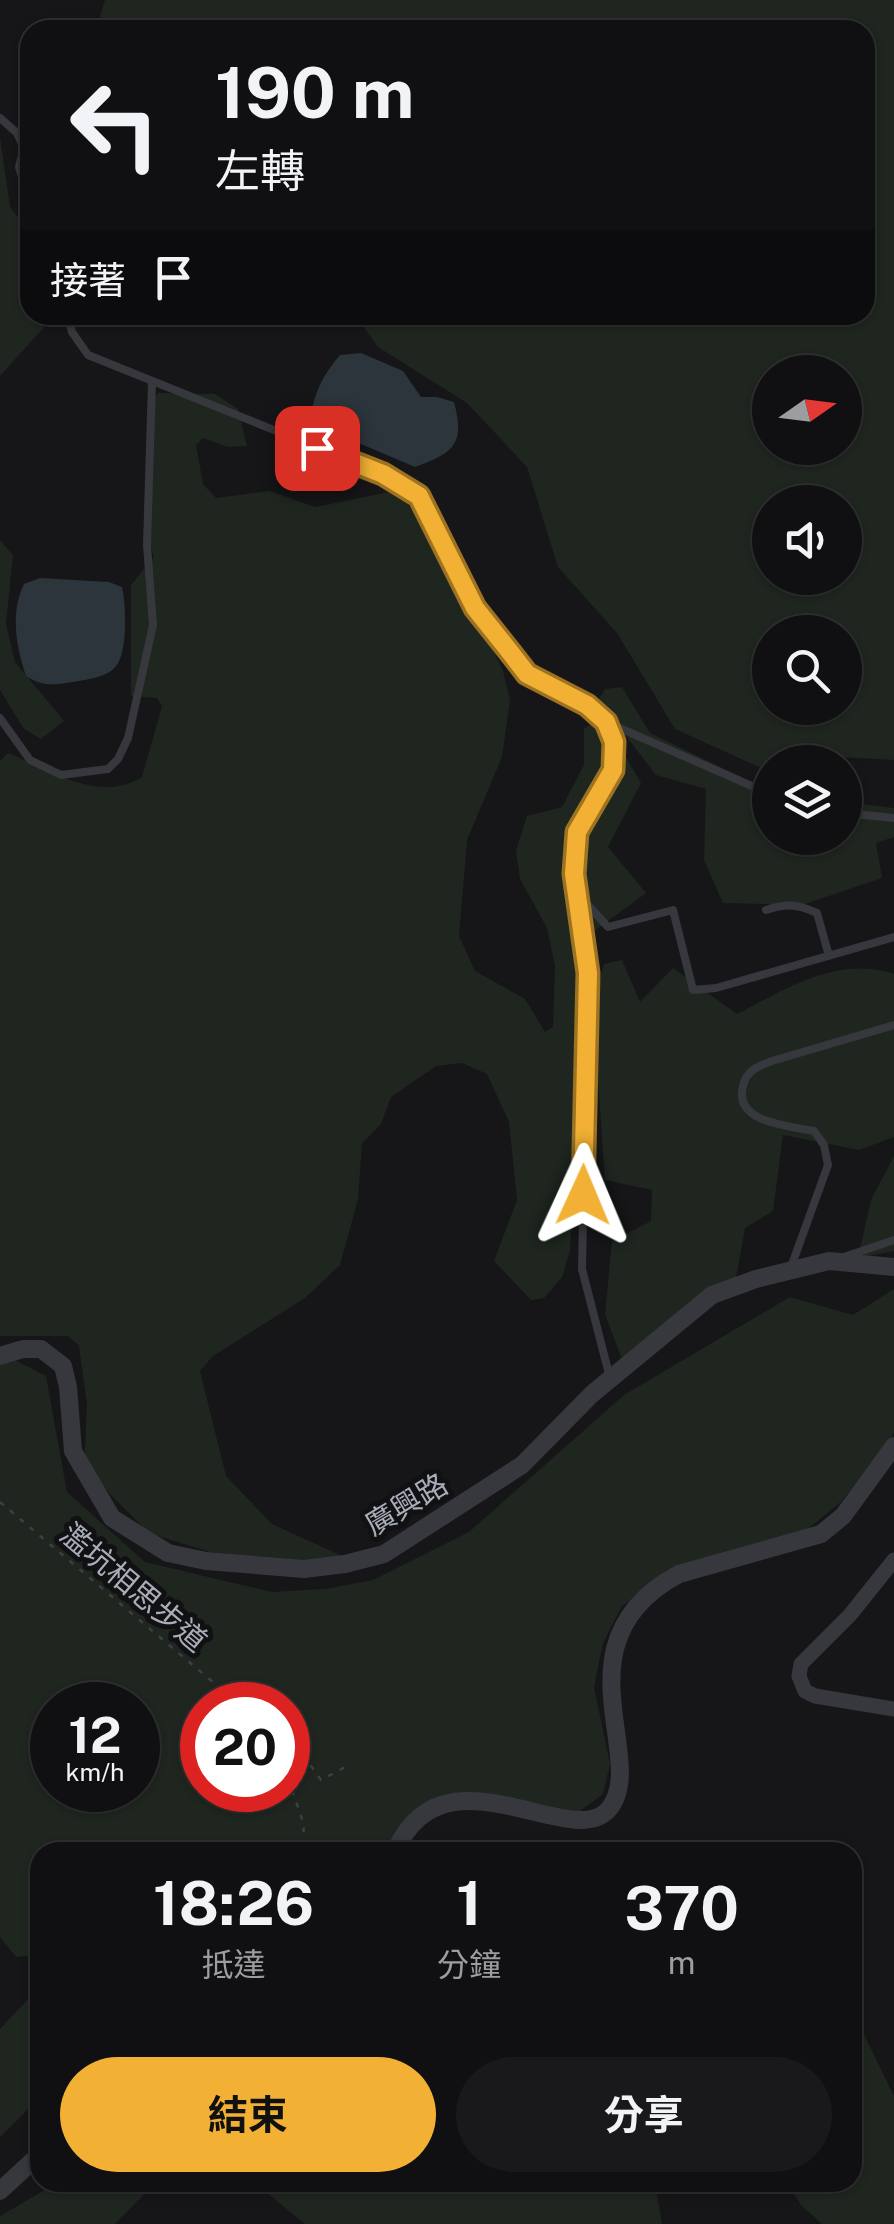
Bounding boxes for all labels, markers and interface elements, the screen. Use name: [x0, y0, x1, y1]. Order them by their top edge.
text: 190 m: [215, 51, 414, 134]
icon: left: [50, 60, 180, 190]
text: 左轉: [215, 144, 305, 197]
icon: arrive: [146, 250, 201, 305]
text: 接著: [50, 258, 126, 303]
north arrow: [752, 355, 862, 465]
map controls: [752, 355, 862, 855]
pin: [275, 406, 360, 491]
icon: arrive: [290, 421, 345, 476]
button: sound: [752, 485, 862, 595]
button: search: [752, 615, 862, 725]
button: layers: [752, 745, 862, 855]
position arrow: [531, 1143, 635, 1247]
street label: 廣興路: [358, 1465, 454, 1543]
street label: 濫坑相思步道: [53, 1515, 215, 1659]
speed limit sign: 20: [180, 1682, 310, 1812]
text: 12: [68, 1705, 122, 1764]
text: km/h: [66, 1757, 124, 1787]
text: 18:26: [153, 1868, 314, 1939]
text: 1: [456, 1868, 482, 1939]
text: 370: [624, 1873, 739, 1944]
text: m: [668, 1944, 695, 1981]
text: 抵達: [202, 1946, 266, 1983]
text: 分鐘: [437, 1946, 501, 1983]
button: 結束: [60, 2057, 436, 2172]
button: 分享: [456, 2057, 832, 2172]

